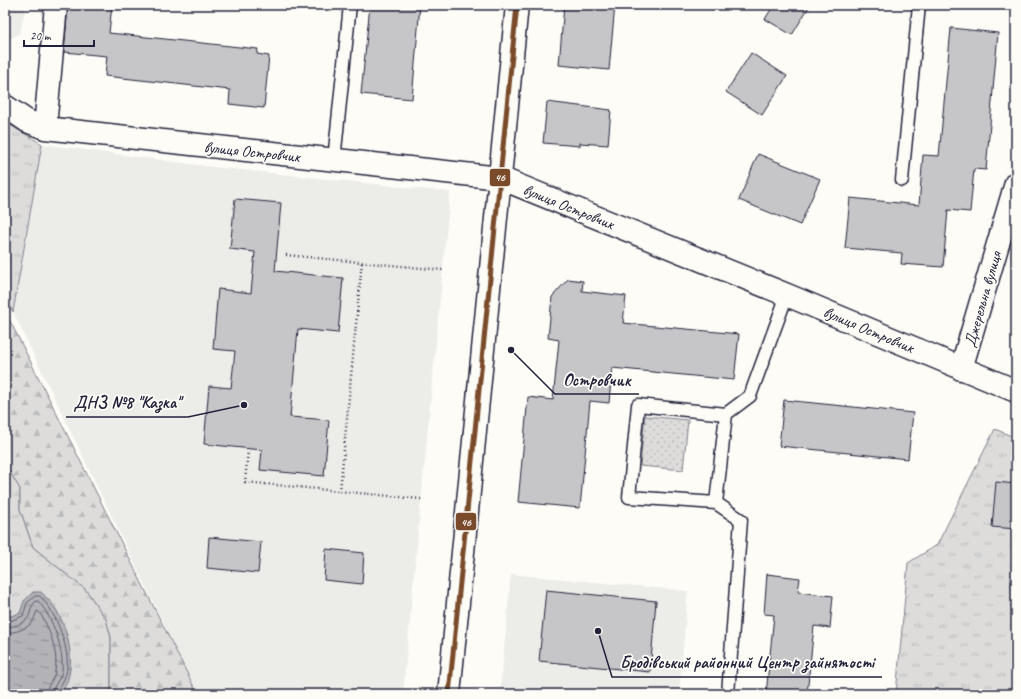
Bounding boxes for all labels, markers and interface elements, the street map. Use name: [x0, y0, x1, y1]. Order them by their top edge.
scale bar: [24, 22, 94, 48]
text: 20 m: [30, 28, 52, 44]
street label: вулиця Островчик: [203, 137, 302, 167]
line badge: 46: [489, 168, 511, 187]
text: 46: [495, 170, 506, 184]
street label: вулиця Островчик: [520, 180, 618, 235]
street label: Джерельна вулиця: [960, 248, 1007, 349]
street label: вулиця Островчик: [820, 302, 918, 358]
callout: Островчик: [555, 365, 639, 394]
text: Островчик: [563, 370, 632, 391]
callout: ДНЗ №8 "Казка": [66, 388, 188, 417]
text: ДНЗ №8 "Казка": [74, 392, 184, 414]
line badge: 46: [455, 512, 477, 531]
text: 46: [461, 515, 472, 529]
callout: Бродівський районний Центр зайнятості: [612, 648, 882, 677]
text: Бродівський районний Центр зайнятості: [620, 652, 877, 674]

